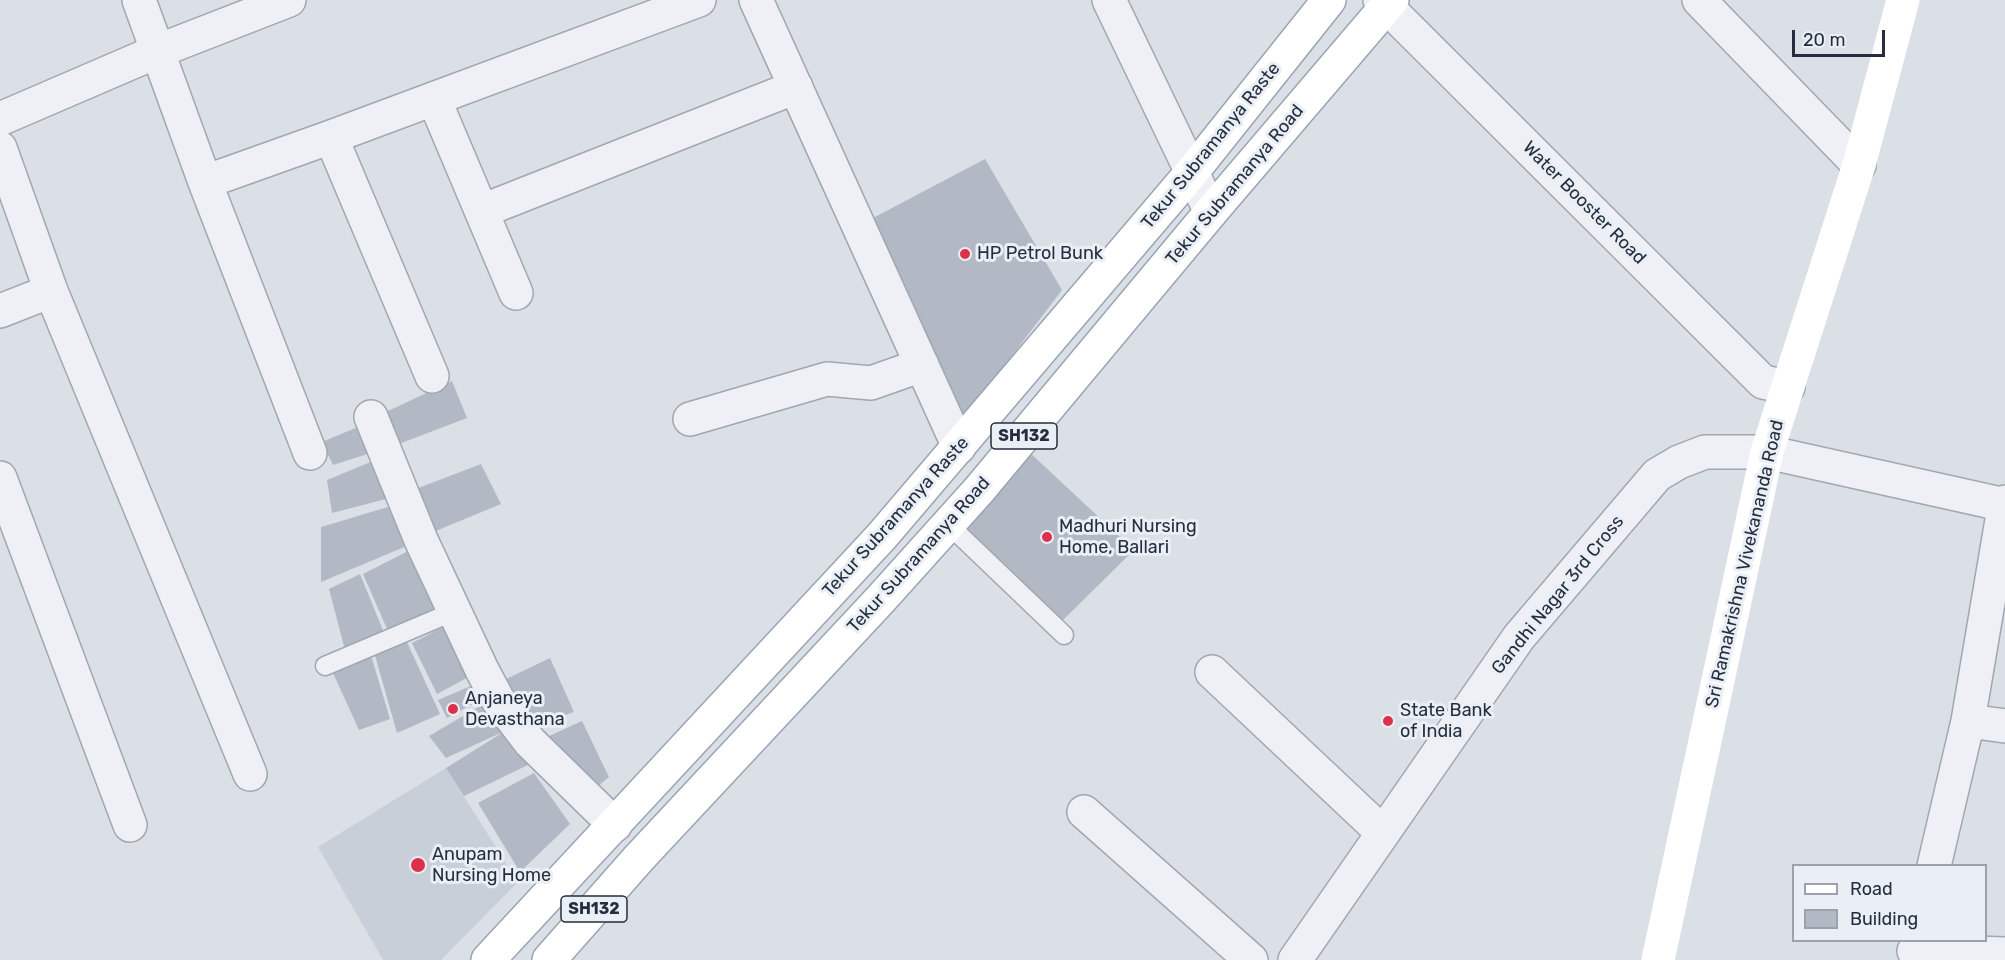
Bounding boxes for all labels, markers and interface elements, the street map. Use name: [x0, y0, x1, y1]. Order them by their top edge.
scale bar: [1795, 18, 1888, 56]
text: 20 m: [1803, 29, 1845, 51]
street label: Tekur Subramanya Raste: [1137, 58, 1285, 234]
street label: Tekur Subramanya Road: [1162, 100, 1308, 270]
street label: Water Booster Road: [1518, 137, 1650, 269]
place label: HP Petrol Bunk: [977, 243, 1103, 265]
marker: HP Petrol Bunk: [958, 247, 972, 261]
street label: Sri Ramakrishna Vivekananda Road: [1701, 418, 1789, 710]
road number: SH132: [991, 423, 1057, 449]
street label: Tekur Subramanya Raste: [818, 432, 974, 602]
street label: Tekur Subramanya Road: [843, 472, 995, 638]
street label: Gandhi Nagar 3rd Cross: [1487, 511, 1629, 679]
place label: Madhuri Nursing Home, Ballari: [1059, 516, 1197, 558]
marker: Madhuri Nursing Home, Ballari: [1040, 530, 1054, 544]
place label: Anjaneya Devasthana: [465, 688, 565, 730]
place label: State Bank of India: [1400, 700, 1492, 742]
marker: Anjaneya Devasthana: [446, 702, 460, 716]
marker: State Bank of India: [1381, 714, 1395, 728]
place label: Anupam Nursing Home: [432, 844, 551, 886]
marker: Anupam Nursing Home: [409, 856, 427, 874]
legend: [1792, 864, 1987, 942]
text: Road: [1850, 878, 1893, 900]
road number: SH132: [561, 896, 627, 922]
text: Building: [1850, 908, 1918, 930]

